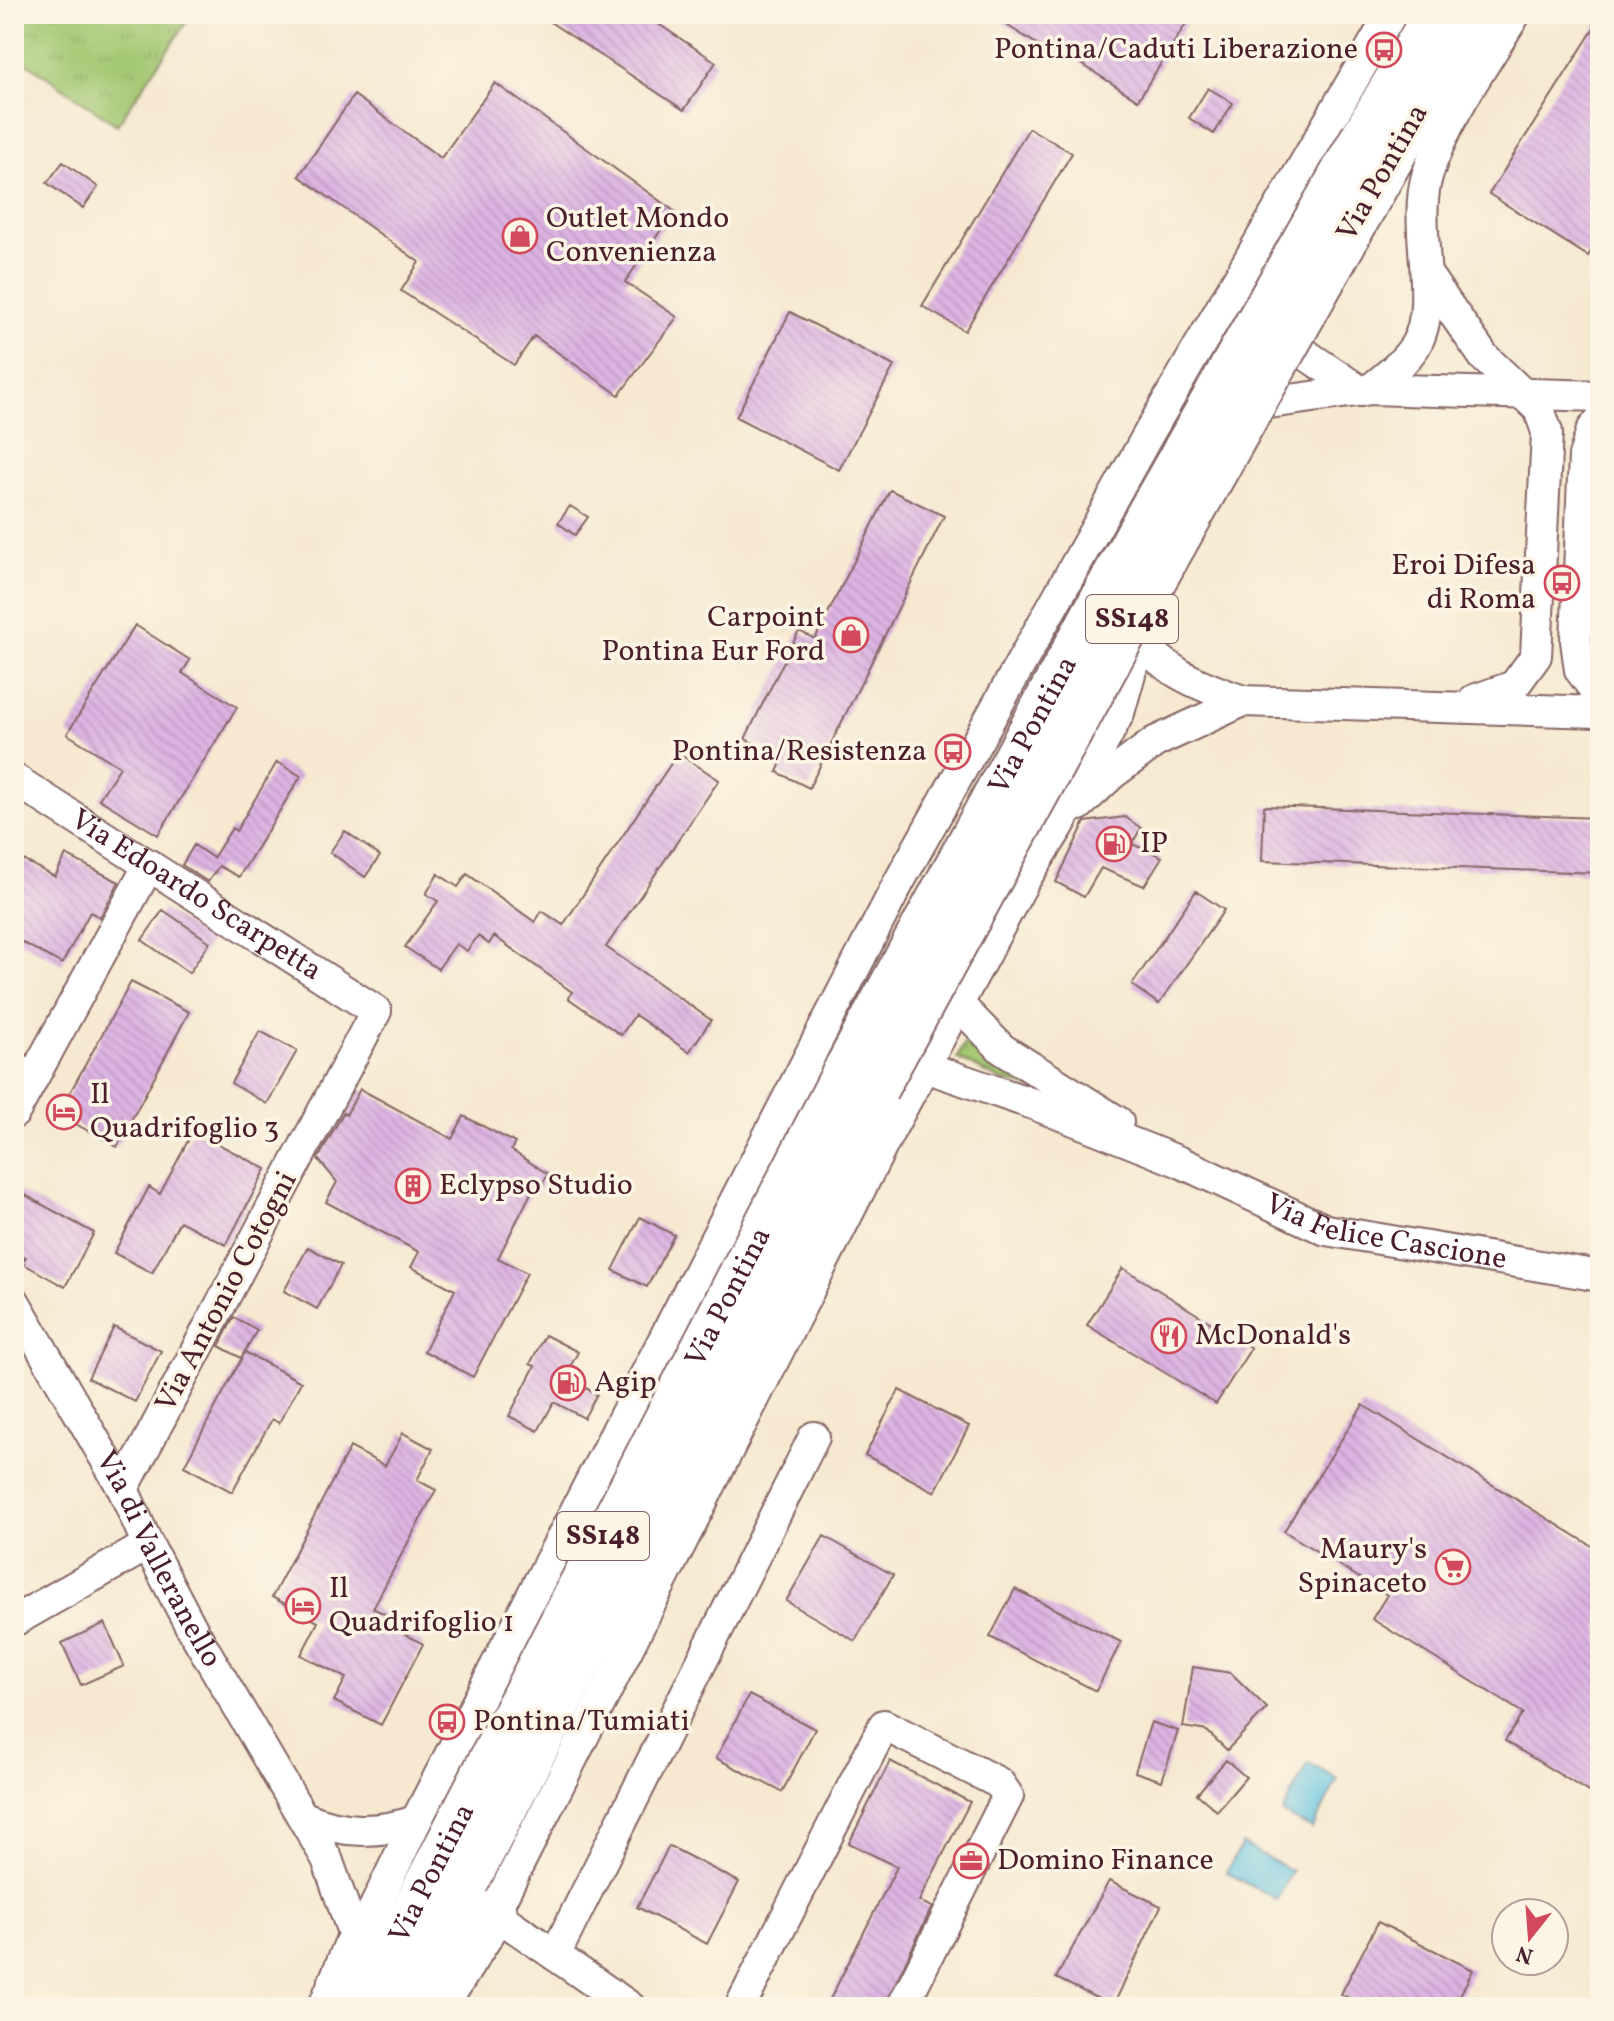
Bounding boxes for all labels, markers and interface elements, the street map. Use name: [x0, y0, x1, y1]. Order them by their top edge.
place label: Pontina/Caduti Liberazione: [994, 29, 1358, 71]
bus stop icon: Pontina/Caduti Liberazione: [1365, 31, 1403, 69]
street label: Via Pontina: [1327, 97, 1439, 249]
place label: Outlet Mondo Convenienza: [546, 198, 729, 274]
shop icon: Outlet Mondo Convenienza: [501, 217, 539, 255]
place label: Eroi Difesa di Roma: [1391, 545, 1536, 621]
bus stop icon: Eroi Difesa di Roma: [1543, 564, 1581, 602]
road number: SS148: [1086, 595, 1178, 643]
place label: Carpoint Pontina Eur Ford: [602, 597, 825, 673]
shop icon: Carpoint Pontina Eur Ford: [832, 616, 870, 654]
street label: Via Pontina: [979, 649, 1088, 802]
place label: Pontina/Resistenza: [672, 731, 927, 773]
bus stop icon: Pontina/Resistenza: [934, 733, 972, 771]
street label: Via Edoardo Scarpetta: [62, 799, 330, 992]
place label: IP: [1140, 823, 1168, 865]
fuel station icon: IP: [1095, 825, 1133, 863]
place label: Il Quadrifoglio 3: [90, 1074, 279, 1150]
hotel icon: Il Quadrifoglio 3: [45, 1093, 83, 1131]
street label: Via Antonio Cotogni: [146, 1164, 308, 1420]
place label: Eclypso Studio: [439, 1165, 633, 1207]
building icon: Eclypso Studio: [394, 1167, 432, 1205]
street label: Via Felice Cascione: [1258, 1183, 1510, 1281]
street label: Via Pontina: [676, 1220, 783, 1375]
place label: McDonald's: [1195, 1315, 1351, 1357]
restaurant icon: McDonald's: [1150, 1317, 1188, 1355]
place label: Agip: [594, 1362, 657, 1404]
fuel station icon: Agip: [549, 1364, 587, 1402]
street label: Via di Valleranello: [84, 1443, 232, 1676]
road number: SS148: [557, 1512, 649, 1560]
place label: Maury's Spinaceto: [1298, 1529, 1427, 1605]
supermarket icon: Maury's Spinaceto: [1434, 1548, 1472, 1586]
place label: Il Quadrifoglio 1: [329, 1568, 514, 1644]
hotel icon: Il Quadrifoglio 1: [284, 1587, 322, 1625]
place label: Pontina/Tumiati: [473, 1701, 690, 1743]
bus stop icon: Pontina/Tumiati: [428, 1703, 466, 1741]
street label: Via Pontina: [379, 1796, 486, 1951]
place label: Domino Finance: [997, 1840, 1214, 1882]
office icon: Domino Finance: [952, 1842, 990, 1880]
north arrow: [1490, 1897, 1570, 1977]
text: N: [1513, 1937, 1537, 1971]

